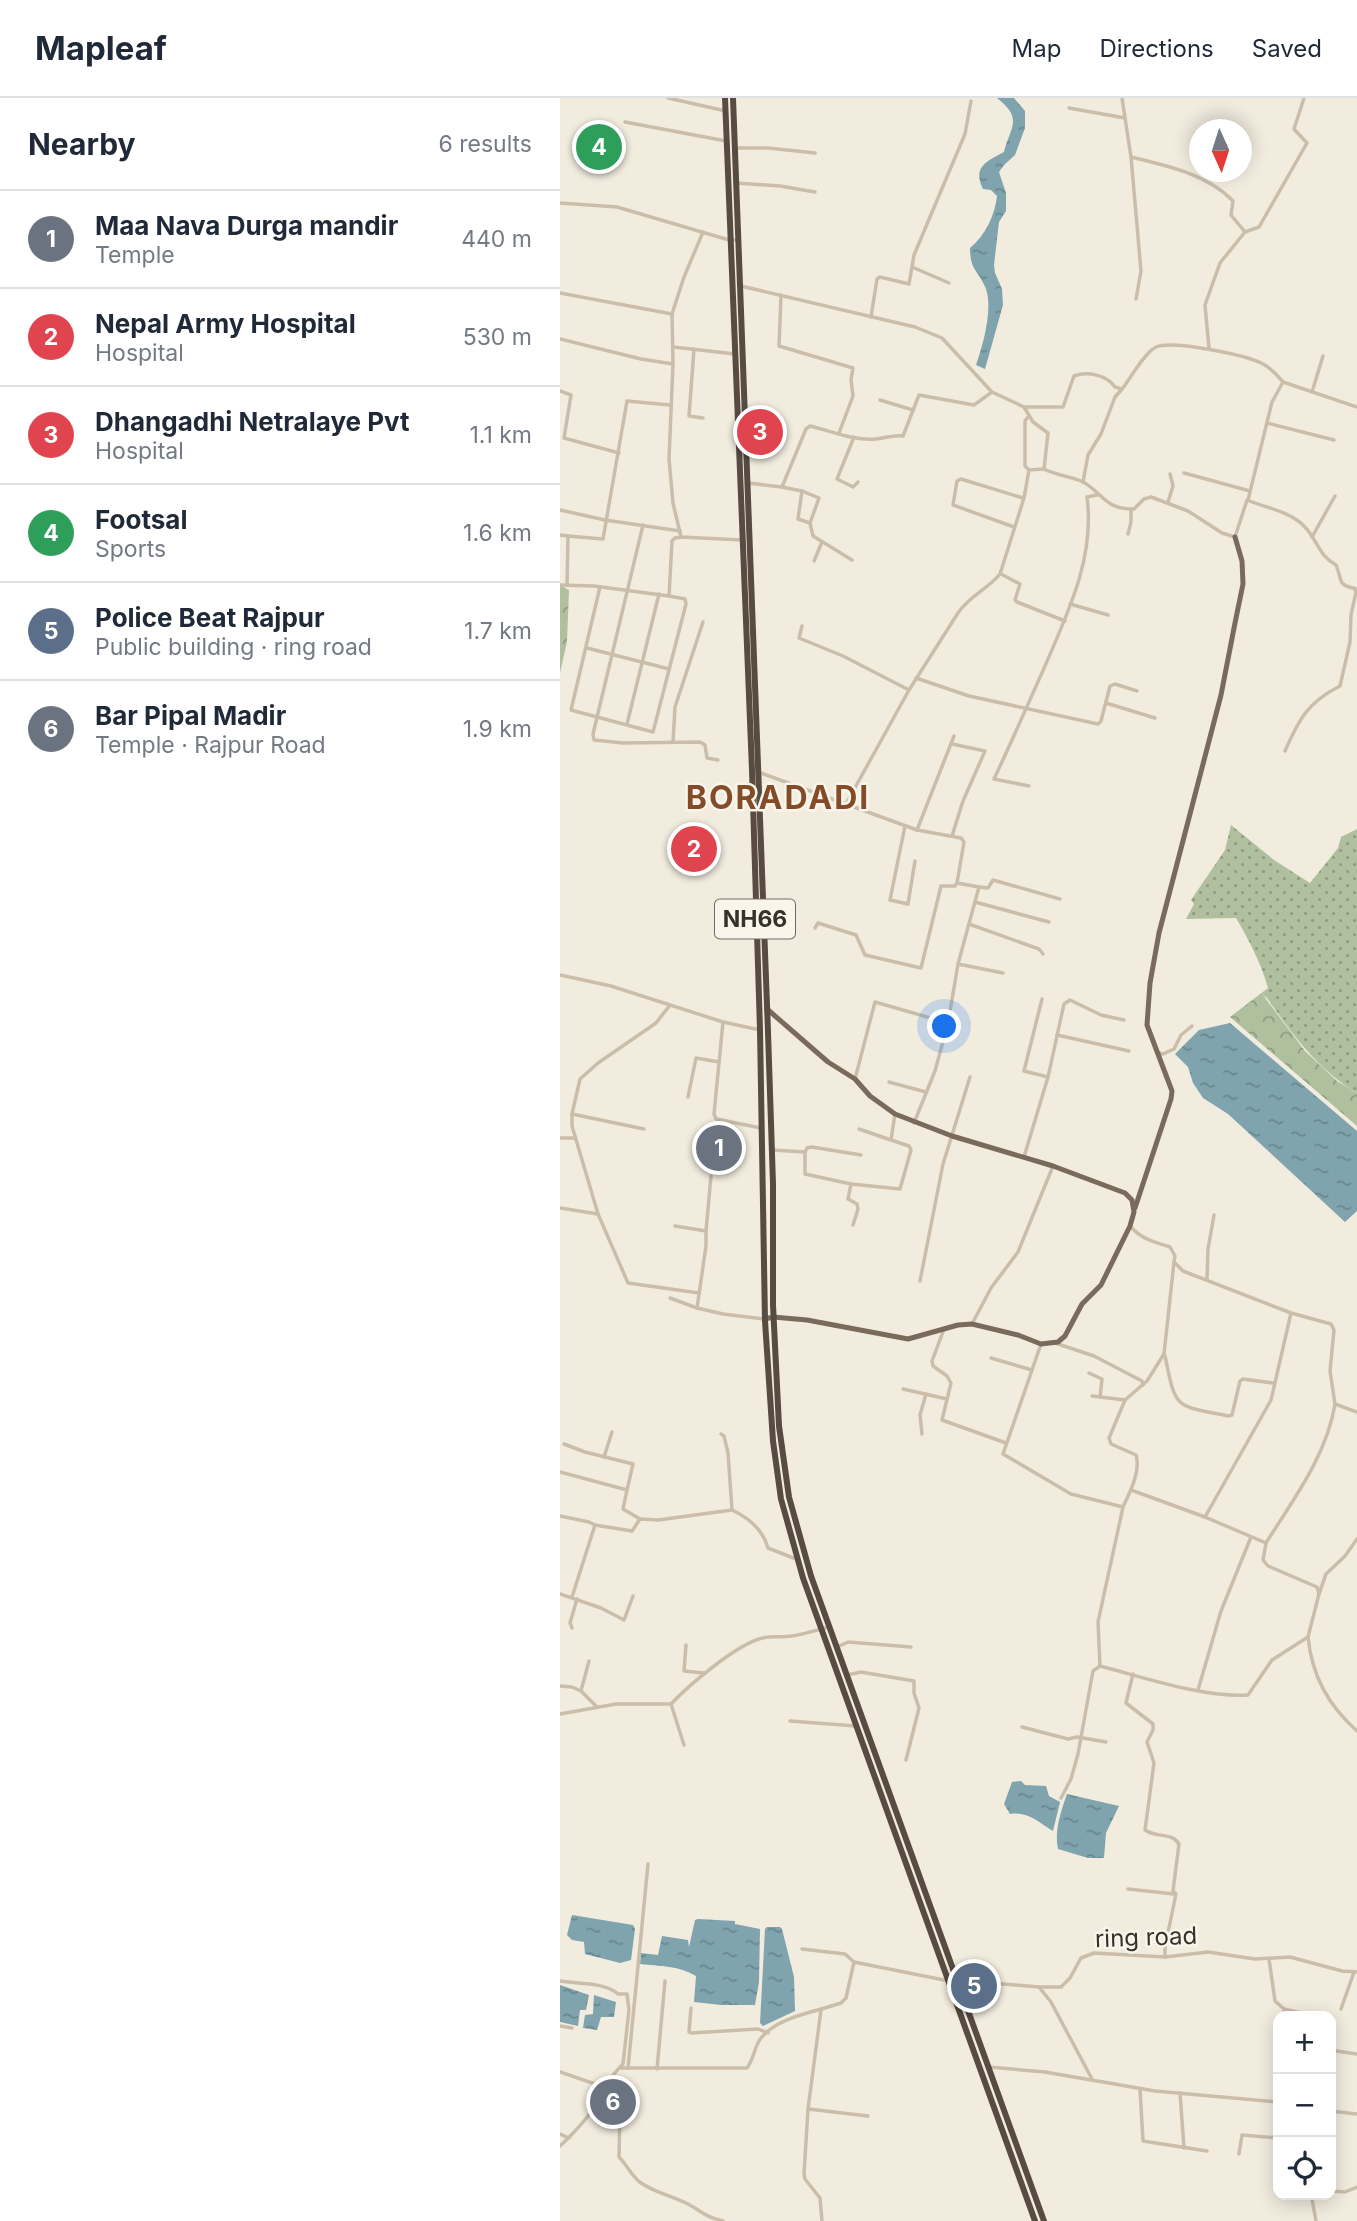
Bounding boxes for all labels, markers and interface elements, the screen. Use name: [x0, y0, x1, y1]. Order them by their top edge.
text: Mapleaf: [35, 28, 167, 68]
text: Map: [1012, 34, 1061, 63]
text: Directions: [1099, 34, 1214, 63]
text: Saved: [1252, 34, 1322, 63]
north arrow: [1189, 119, 1252, 182]
pin: 4: [576, 121, 622, 173]
text: Nearby: [28, 126, 136, 162]
text: 6 results: [438, 130, 532, 158]
text: Maa Nava Durga mandir: [95, 210, 398, 241]
text: 1: [46, 225, 56, 253]
text: 440 m: [461, 225, 532, 253]
text: Temple: [95, 241, 175, 269]
text: Nepal Army Hospital: [95, 308, 356, 339]
text: 2: [44, 323, 58, 351]
text: 530 m: [463, 323, 532, 351]
text: Hospital: [95, 339, 184, 367]
text: Dhangadhi Netralaye Pvt: [95, 406, 410, 437]
pin: 3: [737, 406, 783, 458]
text: 3: [44, 421, 58, 449]
text: 1.1 km: [469, 421, 532, 449]
text: Hospital: [95, 437, 184, 465]
text: Footsal: [95, 504, 187, 535]
text: 4: [43, 519, 59, 547]
text: 1.6 km: [463, 519, 532, 547]
text: Sports: [95, 535, 166, 563]
text: Police Beat Rajpur: [95, 602, 325, 633]
text: 5: [44, 617, 58, 645]
text: 1.7 km: [464, 617, 532, 645]
text: Public building · ring road: [95, 633, 372, 661]
text: Bar Pipal Madir: [95, 700, 286, 731]
text: 6: [44, 715, 58, 743]
text: 1.9 km: [463, 715, 532, 743]
text: Temple · Rajpur Road: [95, 731, 326, 759]
district label: BORADADI: [686, 778, 870, 817]
pin: 2: [671, 823, 717, 875]
road number: NH66: [715, 900, 795, 939]
your location: [927, 1009, 961, 1043]
pin: 1: [696, 1122, 742, 1174]
street label: ring road: [1094, 1921, 1198, 1953]
pin: 5: [951, 1960, 997, 2012]
map controls: [1273, 2011, 1336, 2200]
button: +: [1273, 2011, 1336, 2074]
button: −: [1273, 2074, 1336, 2137]
pin: 6: [590, 2076, 636, 2128]
button: locate: [1273, 2137, 1336, 2200]

